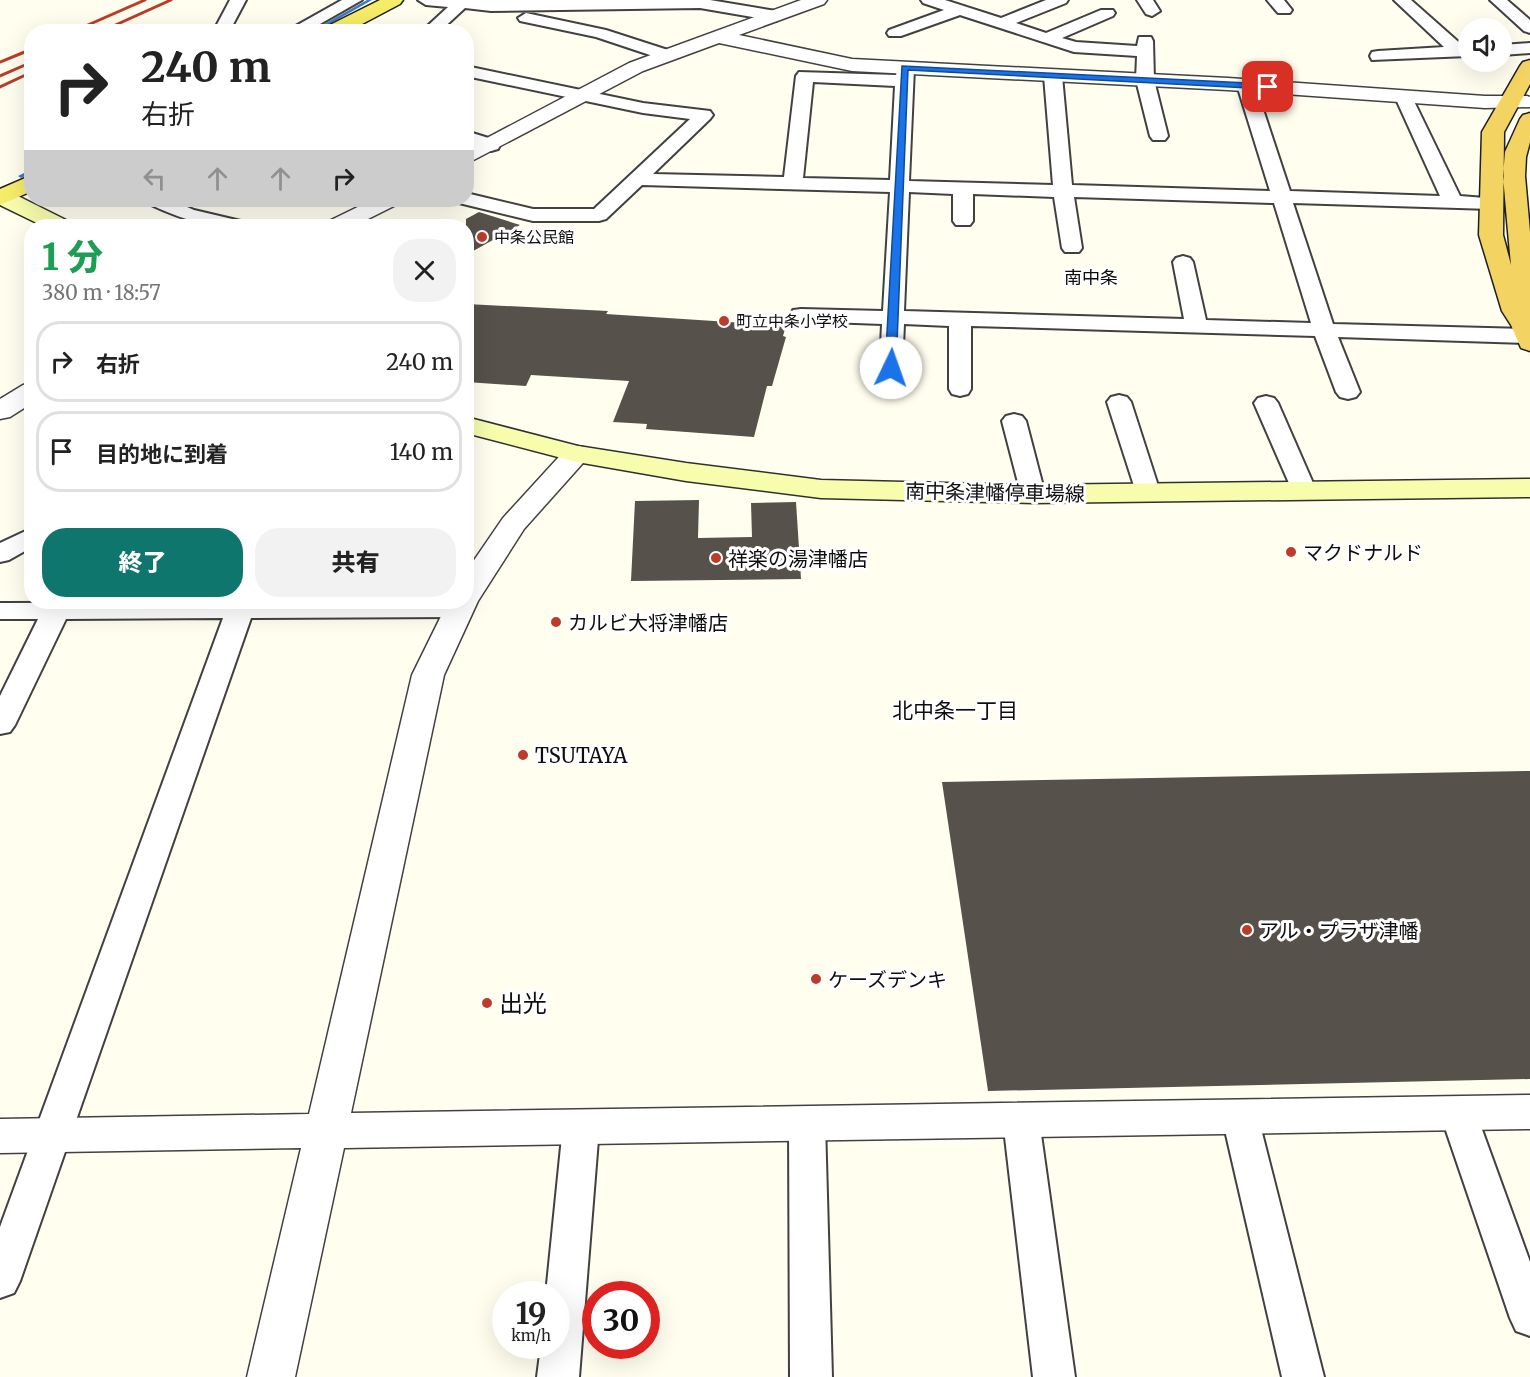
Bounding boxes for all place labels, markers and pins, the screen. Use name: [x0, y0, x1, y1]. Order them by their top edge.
pin: [1242, 61, 1293, 112]
place label: 中条公民館: [494, 227, 574, 247]
marker: 中条公民館: [475, 230, 489, 244]
place label: 町立中条小学校: [736, 311, 848, 331]
marker: 町立中条小学校: [717, 314, 731, 328]
place label: マクドナルド: [1303, 540, 1423, 565]
marker: マクドナルド: [1284, 545, 1298, 559]
place label: 祥楽の湯津幡店: [728, 546, 868, 571]
marker: 祥楽の湯津幡店: [709, 551, 723, 565]
place label: カルビ大将津幡店: [568, 610, 728, 635]
marker: カルビ大将津幡店: [549, 615, 563, 629]
place label: TSUTAYA: [535, 743, 628, 768]
marker: TSUTAYA: [516, 748, 530, 762]
place label: アル・プラザ津幡: [1259, 918, 1419, 943]
marker: アル・プラザ津幡: [1240, 923, 1254, 937]
place label: ケーズデンキ: [828, 967, 947, 992]
marker: ケーズデンキ: [809, 972, 823, 986]
place label: 出光: [499, 988, 547, 1019]
marker: 出光: [480, 996, 494, 1010]

